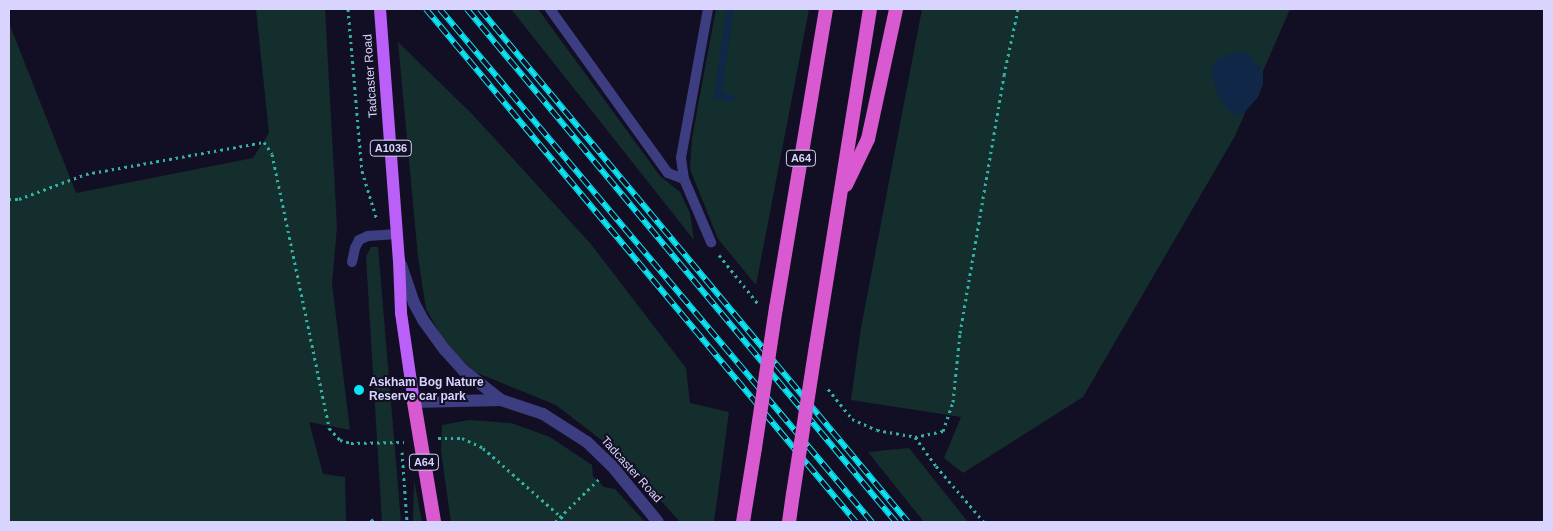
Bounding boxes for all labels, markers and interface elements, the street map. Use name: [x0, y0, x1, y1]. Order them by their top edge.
street label: Tadcaster Road: [361, 34, 381, 118]
road number: A1036: [370, 140, 412, 156]
road number: A64: [785, 150, 817, 167]
place label: Askham Bog Nature Reserve car park: [369, 376, 484, 404]
marker: Askham Bog Nature Reserve car park: [353, 384, 365, 396]
street label: Tadcaster Road: [598, 434, 664, 506]
road number: A64: [408, 454, 440, 471]

